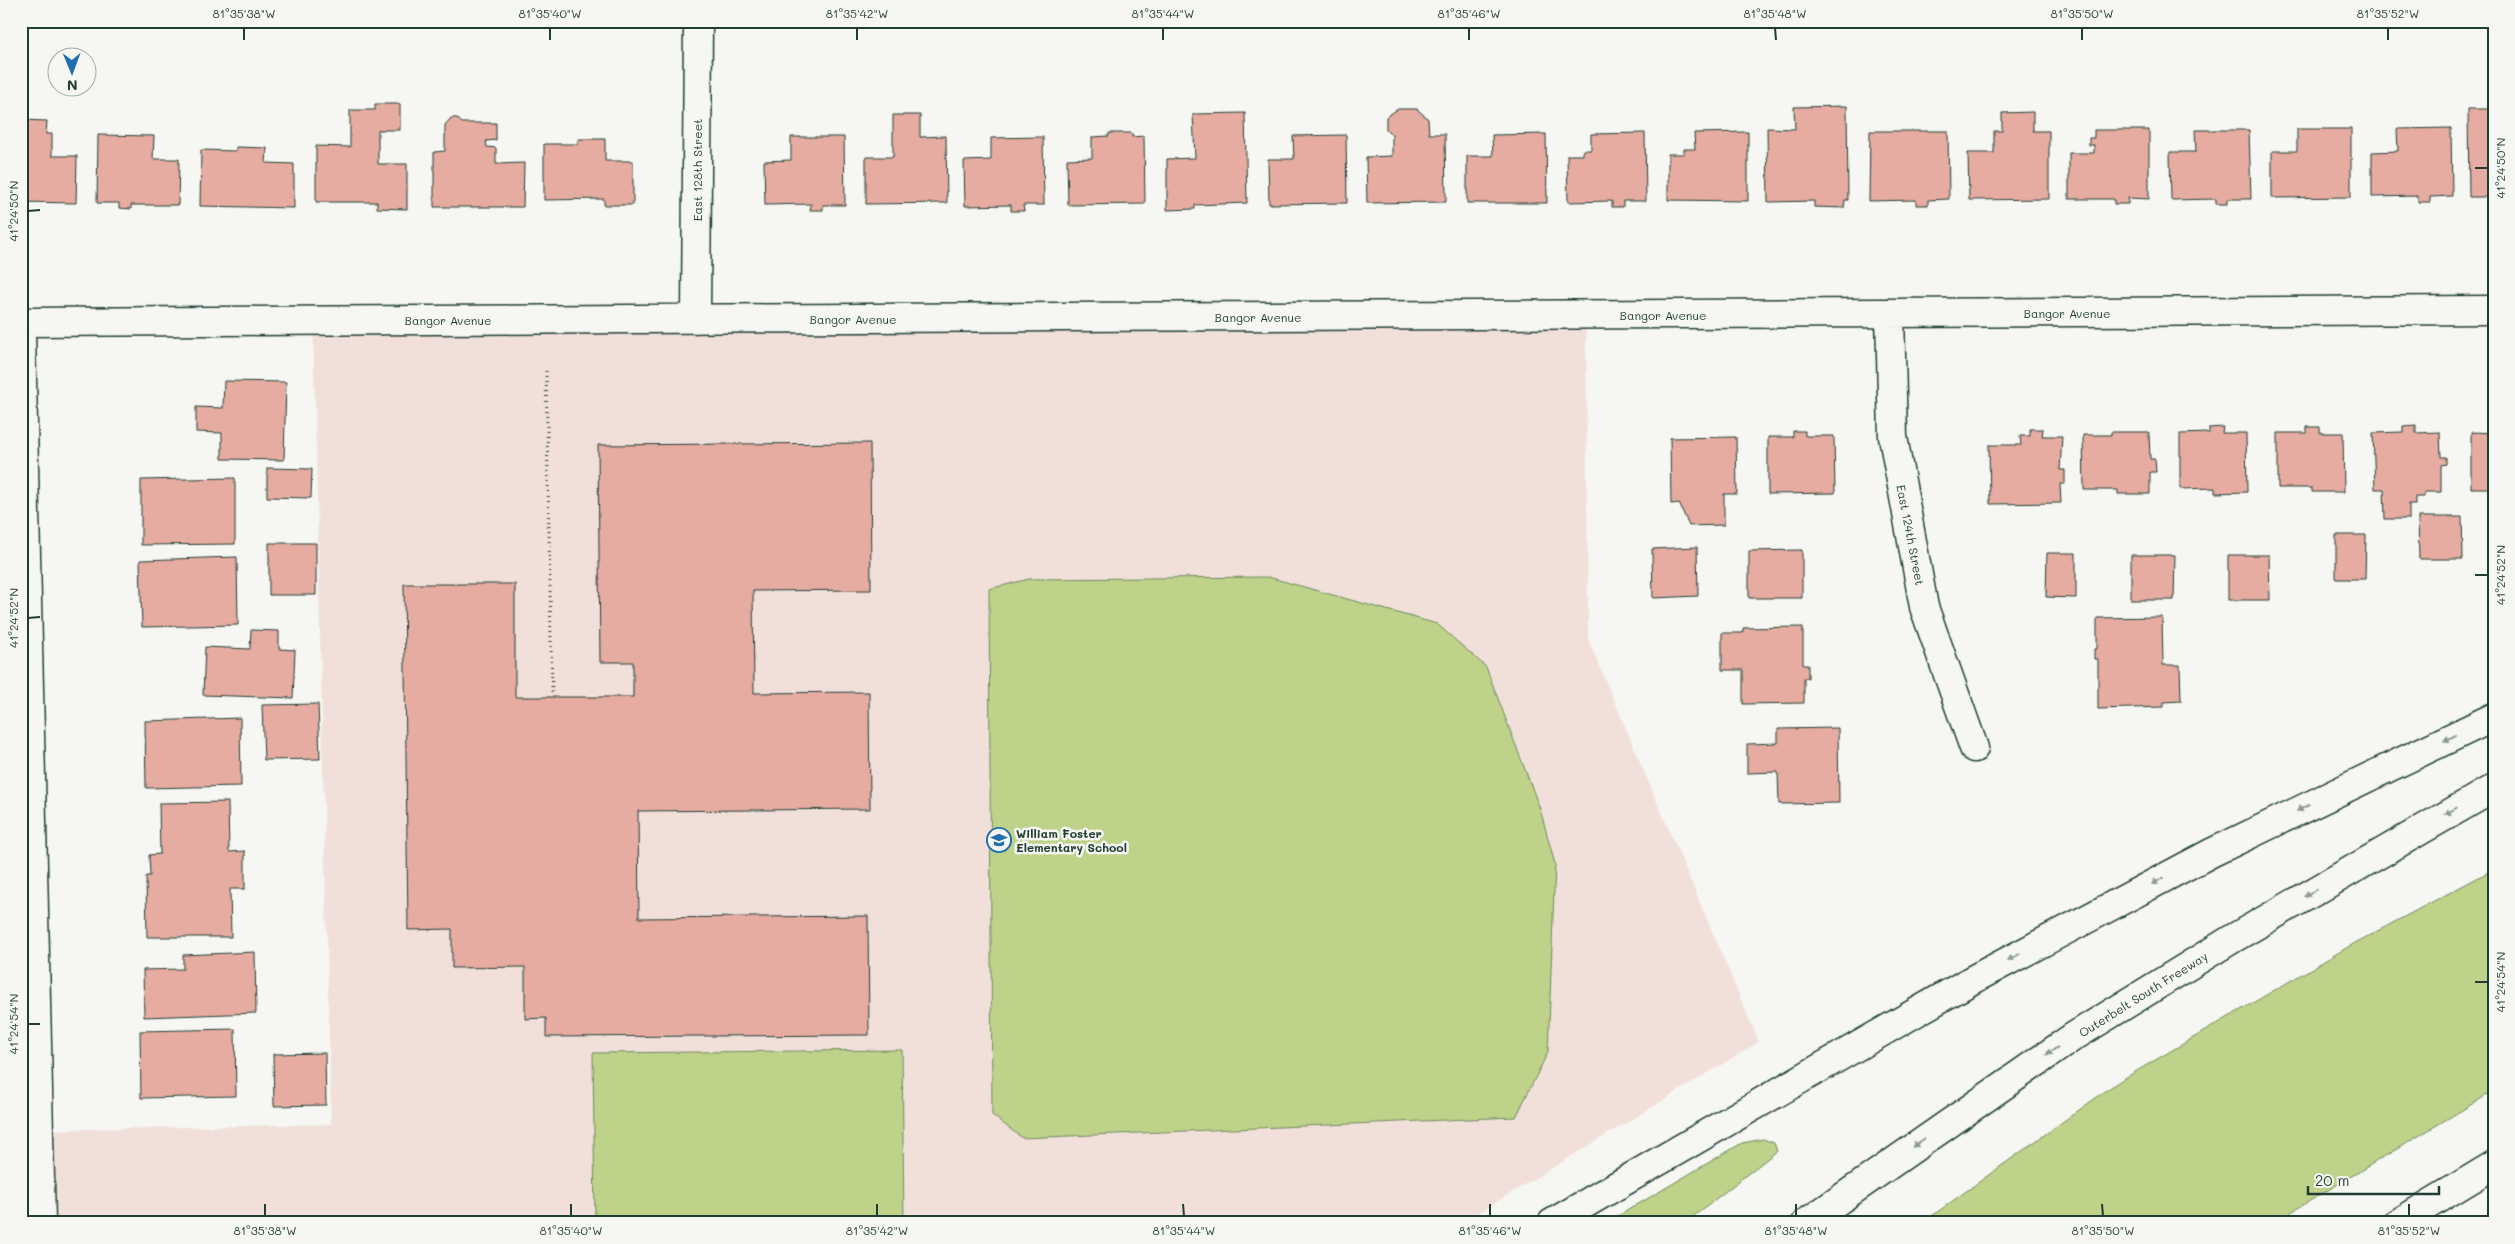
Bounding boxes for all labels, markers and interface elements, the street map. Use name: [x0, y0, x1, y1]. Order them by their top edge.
text: 81°35'38"W: [213, 5, 276, 21]
text: 81°35'40"W: [518, 5, 582, 21]
text: 81°35'42"W: [826, 5, 888, 21]
text: 81°35'44"W: [1132, 5, 1194, 21]
text: 81°35'46"W: [1438, 5, 1501, 21]
text: 81°35'48"W: [1743, 5, 1807, 21]
text: 81°35'50"W: [2050, 5, 2114, 21]
text: 81°35'52"W: [2357, 5, 2419, 21]
north arrow: [48, 48, 98, 98]
text: N: [67, 76, 78, 95]
street label: East 128th Street: [689, 119, 705, 221]
text: 41°24'50"N: [2492, 138, 2508, 198]
text: 41°24'50"N: [5, 181, 21, 241]
street label: Bangor Avenue: [2023, 305, 2111, 321]
street label: Bangor Avenue: [1619, 307, 1707, 323]
street label: Bangor Avenue: [1214, 309, 1302, 325]
street label: Bangor Avenue: [809, 311, 897, 327]
street label: Bangor Avenue: [404, 312, 492, 328]
street label: East 124th Street: [1893, 483, 1929, 587]
text: 41°24'52"N: [2492, 545, 2508, 605]
text: 41°24'52"N: [5, 588, 21, 648]
one-way arrow: [2443, 734, 2457, 742]
one-way arrow: [2296, 804, 2311, 813]
one-way arrow: [2444, 807, 2457, 816]
place label: William Foster Elementary School: [1016, 825, 1127, 855]
school or university icon: William Foster Elementary School: [986, 827, 1012, 853]
one-way arrow: [2151, 877, 2165, 885]
one-way arrow: [2304, 889, 2317, 898]
street label: Outerbelt South Freeway: [2076, 948, 2210, 1040]
text: 41°24'54"N: [2492, 952, 2508, 1012]
one-way arrow: [2007, 953, 2022, 961]
text: 41°24'54"N: [5, 994, 21, 1054]
one-way arrow: [2046, 1046, 2059, 1056]
one-way arrow: [1912, 1138, 1925, 1148]
scale bar: [2308, 1164, 2439, 1196]
text: 20 m: [2315, 1170, 2349, 1190]
text: 81°35'38"W: [234, 1222, 297, 1238]
text: 81°35'40"W: [539, 1222, 603, 1238]
text: 81°35'42"W: [846, 1222, 908, 1238]
text: 81°35'44"W: [1153, 1222, 1215, 1238]
text: 81°35'46"W: [1459, 1222, 1522, 1238]
text: 81°35'48"W: [1764, 1222, 1828, 1238]
text: 81°35'50"W: [2071, 1222, 2135, 1238]
text: 81°35'52"W: [2378, 1222, 2440, 1238]

